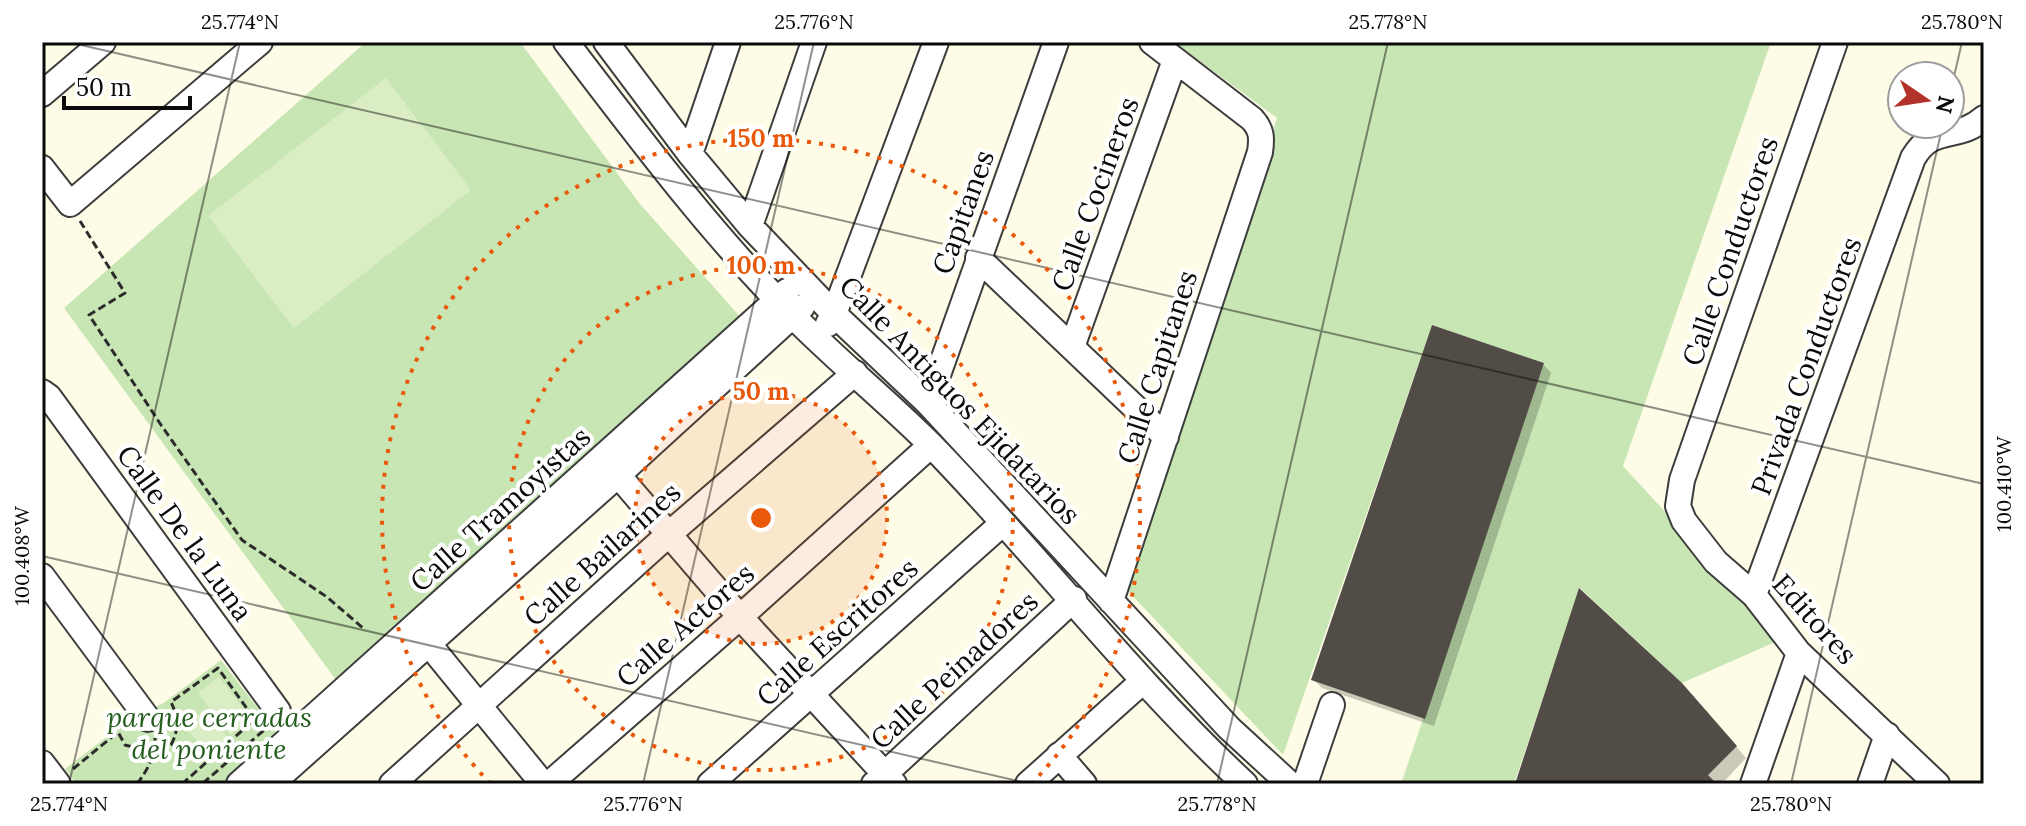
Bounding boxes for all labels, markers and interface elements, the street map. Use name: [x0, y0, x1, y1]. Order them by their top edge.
text: 25.774°N: [201, 9, 279, 34]
text: 25.776°N: [774, 9, 854, 34]
text: 25.778°N: [1349, 9, 1427, 34]
text: 25.780°N: [1921, 9, 2003, 34]
scale bar: [64, 60, 190, 110]
north arrow: [1886, 60, 1966, 140]
text: 50 m: [76, 72, 132, 103]
street label: Calle Cocineros: [1043, 92, 1147, 296]
text: N: [1930, 93, 1961, 116]
text: 150 m: [728, 123, 794, 154]
street label: Calle Conductores: [1674, 132, 1786, 370]
street label: Capitanes: [924, 145, 1002, 279]
street label: Privada Conductores: [1743, 232, 1869, 500]
text: 100 m: [727, 250, 795, 281]
street label: Calle Capitanes: [1109, 266, 1205, 468]
street label: Calle Antiguos Ejidatarios: [832, 268, 1088, 532]
text: 50 m: [733, 376, 789, 407]
street label: Calle Tramoyistas: [402, 418, 598, 600]
text: 100.410°W: [1991, 435, 2016, 532]
street label: Calle De la Luna: [109, 438, 261, 628]
street label: Calle Bailarines: [516, 474, 688, 634]
centre of rings: [747, 504, 775, 532]
text: 100.408°W: [9, 505, 34, 606]
street label: Calle Escritores: [749, 550, 925, 714]
street label: Calle Actores: [609, 555, 761, 695]
street label: Editores: [1765, 566, 1865, 672]
street label: Calle Peinadores: [863, 583, 1045, 757]
park label: parque cerradas del poniente: [106, 699, 312, 767]
text: 25.774°N: [30, 791, 108, 816]
text: 25.776°N: [603, 791, 683, 816]
text: 25.778°N: [1178, 791, 1256, 816]
text: 25.780°N: [1750, 791, 1832, 816]

